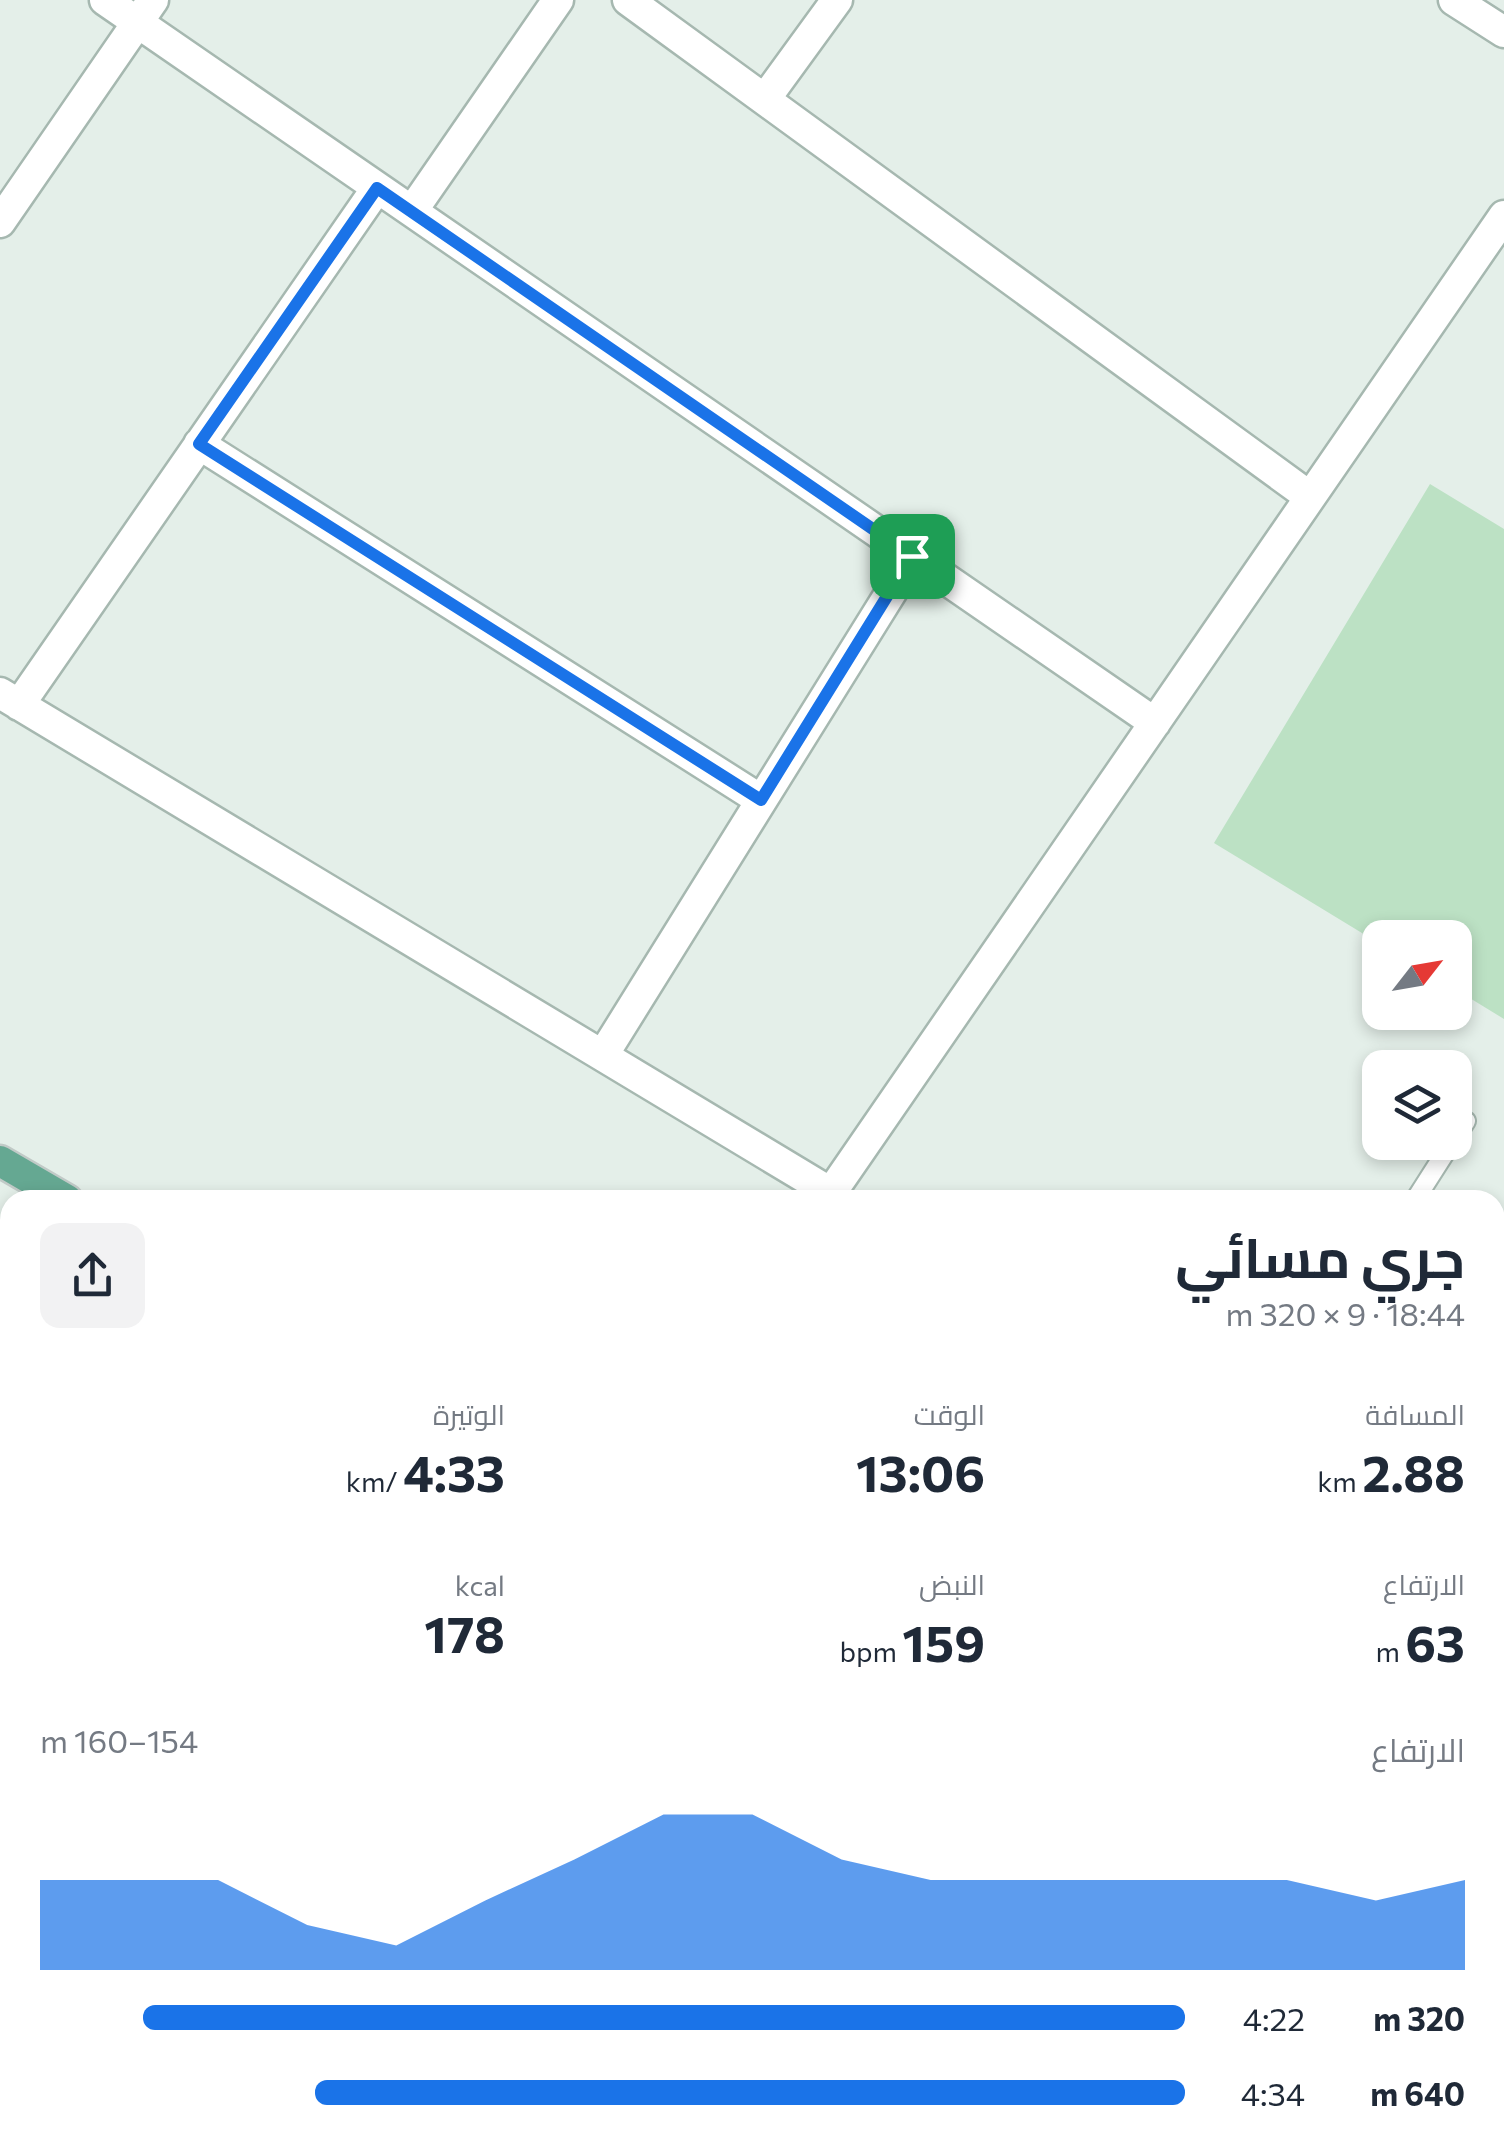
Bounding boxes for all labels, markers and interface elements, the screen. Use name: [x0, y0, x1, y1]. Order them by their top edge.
pin: [870, 514, 955, 599]
icon: arrive: [885, 529, 940, 584]
north arrow: [1362, 920, 1472, 1030]
map controls: [1362, 920, 1472, 1160]
button: layers: [1362, 1050, 1472, 1160]
text: جري مسائي: [1175, 1222, 1465, 1289]
button: share: [40, 1223, 145, 1328]
text: 18:44 · 9 × 320 m: [1226, 1293, 1465, 1333]
text: الوتيرة: [433, 1397, 505, 1431]
text: الوقت: [914, 1397, 985, 1431]
text: المسافة: [1365, 1397, 1465, 1431]
text: 4:33: [403, 1441, 505, 1502]
text: 13:06: [856, 1441, 985, 1502]
text: 2.88: [1362, 1441, 1465, 1502]
text: /km: [346, 1464, 403, 1498]
text: km: [1317, 1464, 1362, 1498]
text: النبض: [919, 1567, 985, 1601]
text: الارتفاع: [1383, 1567, 1465, 1601]
text: kcal: [455, 1568, 505, 1602]
text: 178: [424, 1602, 505, 1663]
text: 159: [902, 1611, 985, 1672]
text: 63: [1405, 1611, 1465, 1672]
text: bpm: [839, 1634, 902, 1668]
text: m: [1376, 1634, 1405, 1668]
text: 154–160 m: [40, 1720, 198, 1760]
text: الارتفاع: [1371, 1729, 1465, 1769]
text: 4:22: [1243, 1998, 1305, 2038]
text: 320 m: [1373, 1998, 1465, 2038]
text: 4:34: [1241, 2073, 1305, 2113]
text: 640 m: [1370, 2073, 1465, 2113]

